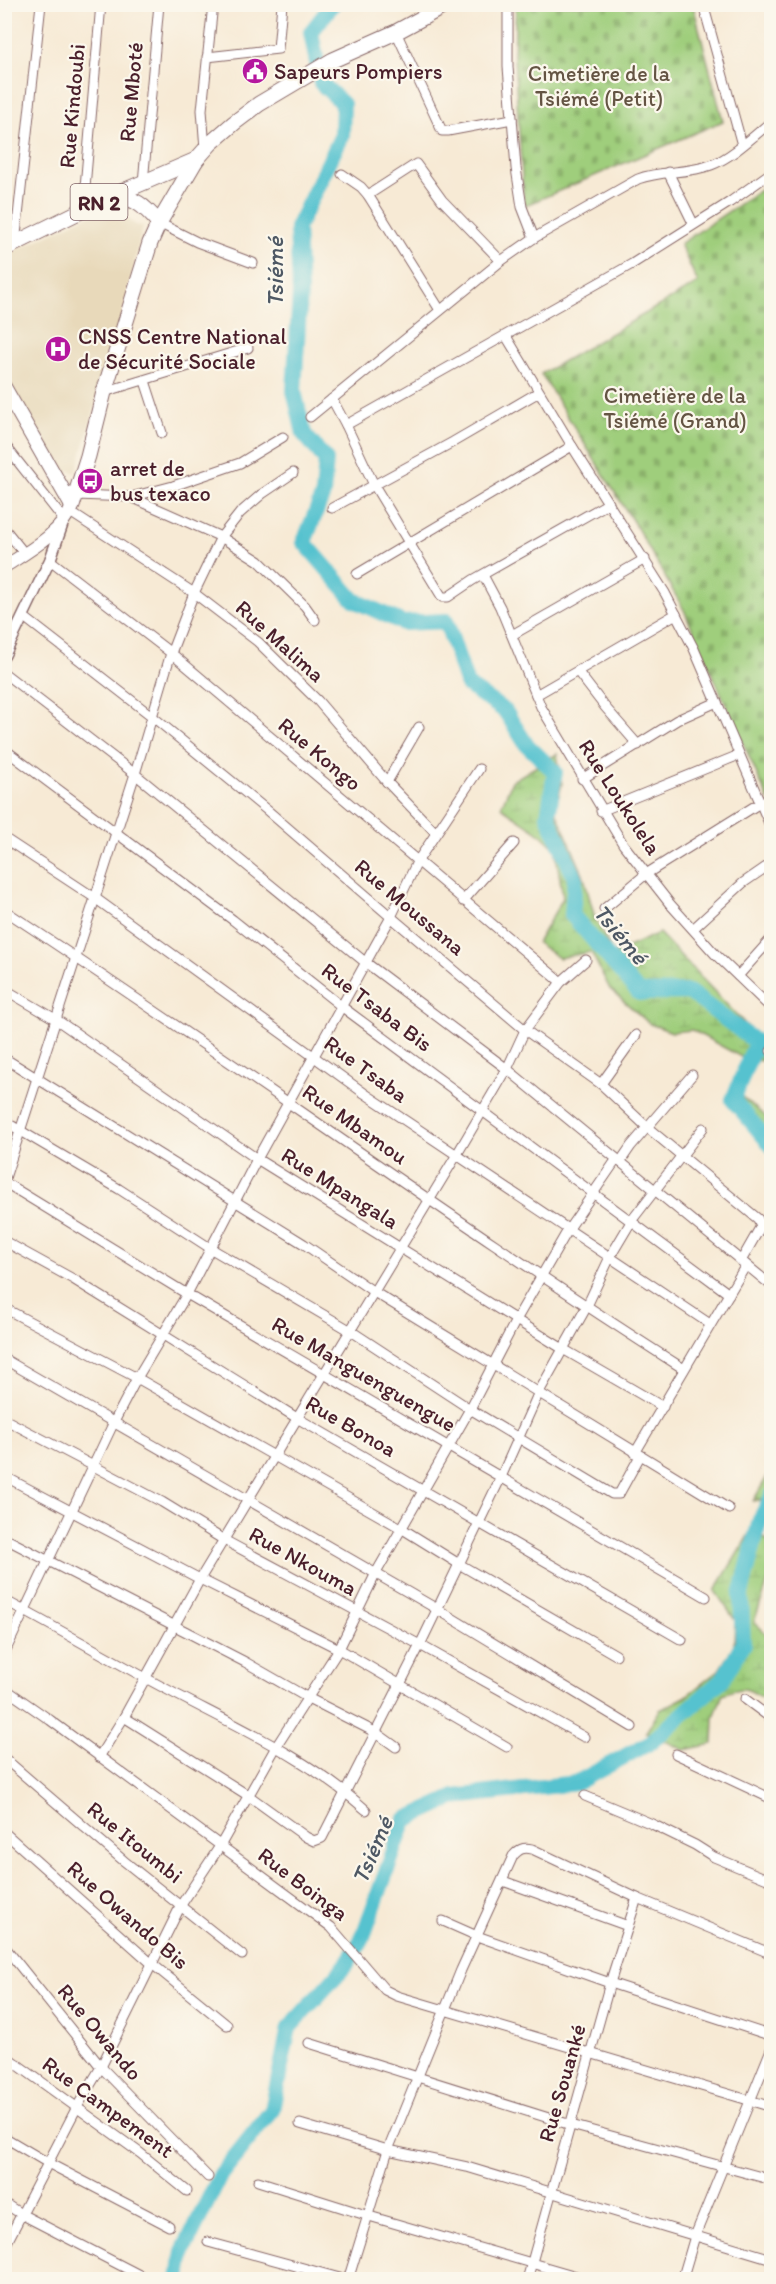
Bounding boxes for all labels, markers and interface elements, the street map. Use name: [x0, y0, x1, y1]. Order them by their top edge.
street label: Rue Mboté: [113, 41, 149, 143]
street label: Rue Kindoubi: [53, 43, 91, 169]
public building icon: Sapeurs Pompiers: [240, 56, 270, 86]
place label: Sapeurs Pompiers: [274, 58, 443, 85]
park label: Cimetière de la Tsiémé (Petit): [528, 60, 671, 112]
road number: RN 2: [70, 184, 128, 220]
water label: Tsiémé: [260, 235, 289, 307]
place label: CNSS Centre National de Sécurité Sociale: [78, 323, 287, 375]
hospital icon: CNSS Centre National de Sécurité Sociale: [43, 334, 73, 364]
park label: Cimetière de la Tsiémé (Grand): [603, 382, 747, 434]
place label: arret de bus texaco: [110, 455, 211, 507]
bus stop icon: arret de bus texaco: [75, 466, 105, 496]
street label: Rue Malima: [230, 594, 330, 688]
street label: Rue Kongo: [273, 711, 367, 797]
street label: Rue Loukolela: [573, 734, 668, 860]
street label: Rue Moussana: [349, 853, 471, 962]
water label: Tsiémé: [587, 898, 656, 971]
street label: Rue Tsaba Bis: [316, 956, 438, 1058]
street label: Rue Tsaba: [319, 1029, 414, 1109]
street label: Rue Mbamou: [297, 1078, 413, 1170]
street label: Rue Mpangala: [276, 1141, 404, 1235]
street label: Rue Manguenguengue: [267, 1310, 461, 1438]
street label: Rue Bonoa: [301, 1389, 401, 1463]
street label: Rue Nkouma: [244, 1520, 362, 1602]
street label: Rue Itoumbi: [82, 1795, 188, 1889]
water label: Tsiémé: [345, 1811, 400, 1888]
street label: Rue Boinga: [253, 1841, 354, 1927]
street label: Rue Owando Bis: [62, 1855, 194, 1975]
street label: Rue Owando: [52, 1978, 148, 2086]
street label: Rue Souanké: [532, 2021, 592, 2145]
street label: Rue Campement: [37, 2050, 179, 2164]

